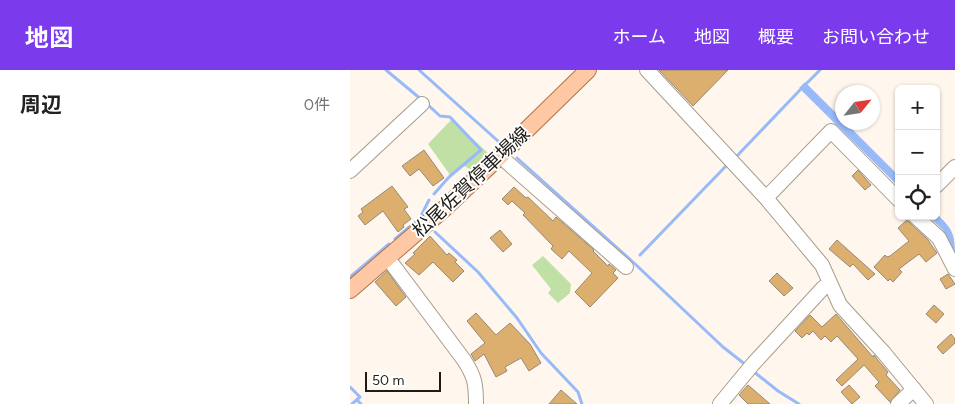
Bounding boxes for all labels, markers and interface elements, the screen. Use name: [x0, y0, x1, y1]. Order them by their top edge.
text: 地図: [25, 23, 73, 52]
text: ホーム: [613, 26, 666, 48]
text: 地図: [694, 26, 730, 48]
text: 概要: [758, 26, 794, 48]
text: お問い合わせ: [822, 26, 930, 48]
north arrow: [835, 85, 880, 130]
map controls: [895, 85, 940, 220]
button: +: [895, 85, 940, 130]
text: 周辺: [20, 92, 62, 117]
text: 0件: [304, 95, 330, 114]
street label: 松尾佐賀停車場線: [408, 122, 534, 242]
button: −: [895, 130, 940, 175]
button: locate: [895, 175, 940, 220]
scale bar: [365, 369, 441, 392]
text: 50 m: [372, 372, 404, 389]

